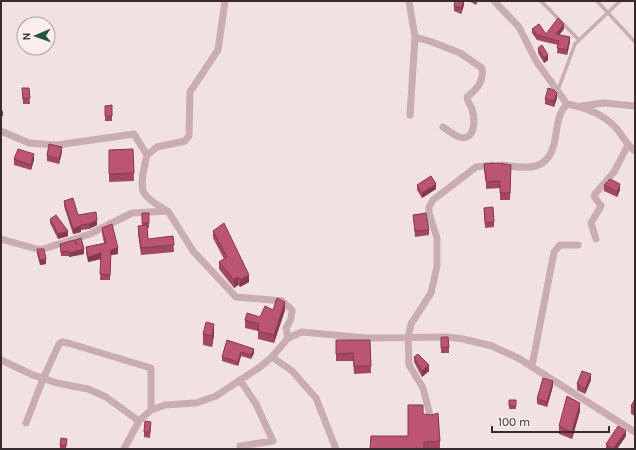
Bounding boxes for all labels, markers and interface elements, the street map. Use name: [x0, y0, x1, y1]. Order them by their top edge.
north arrow: [16, 16, 56, 56]
text: N: [20, 32, 33, 41]
scale bar: [492, 408, 609, 434]
text: 100 m: [498, 415, 530, 429]

